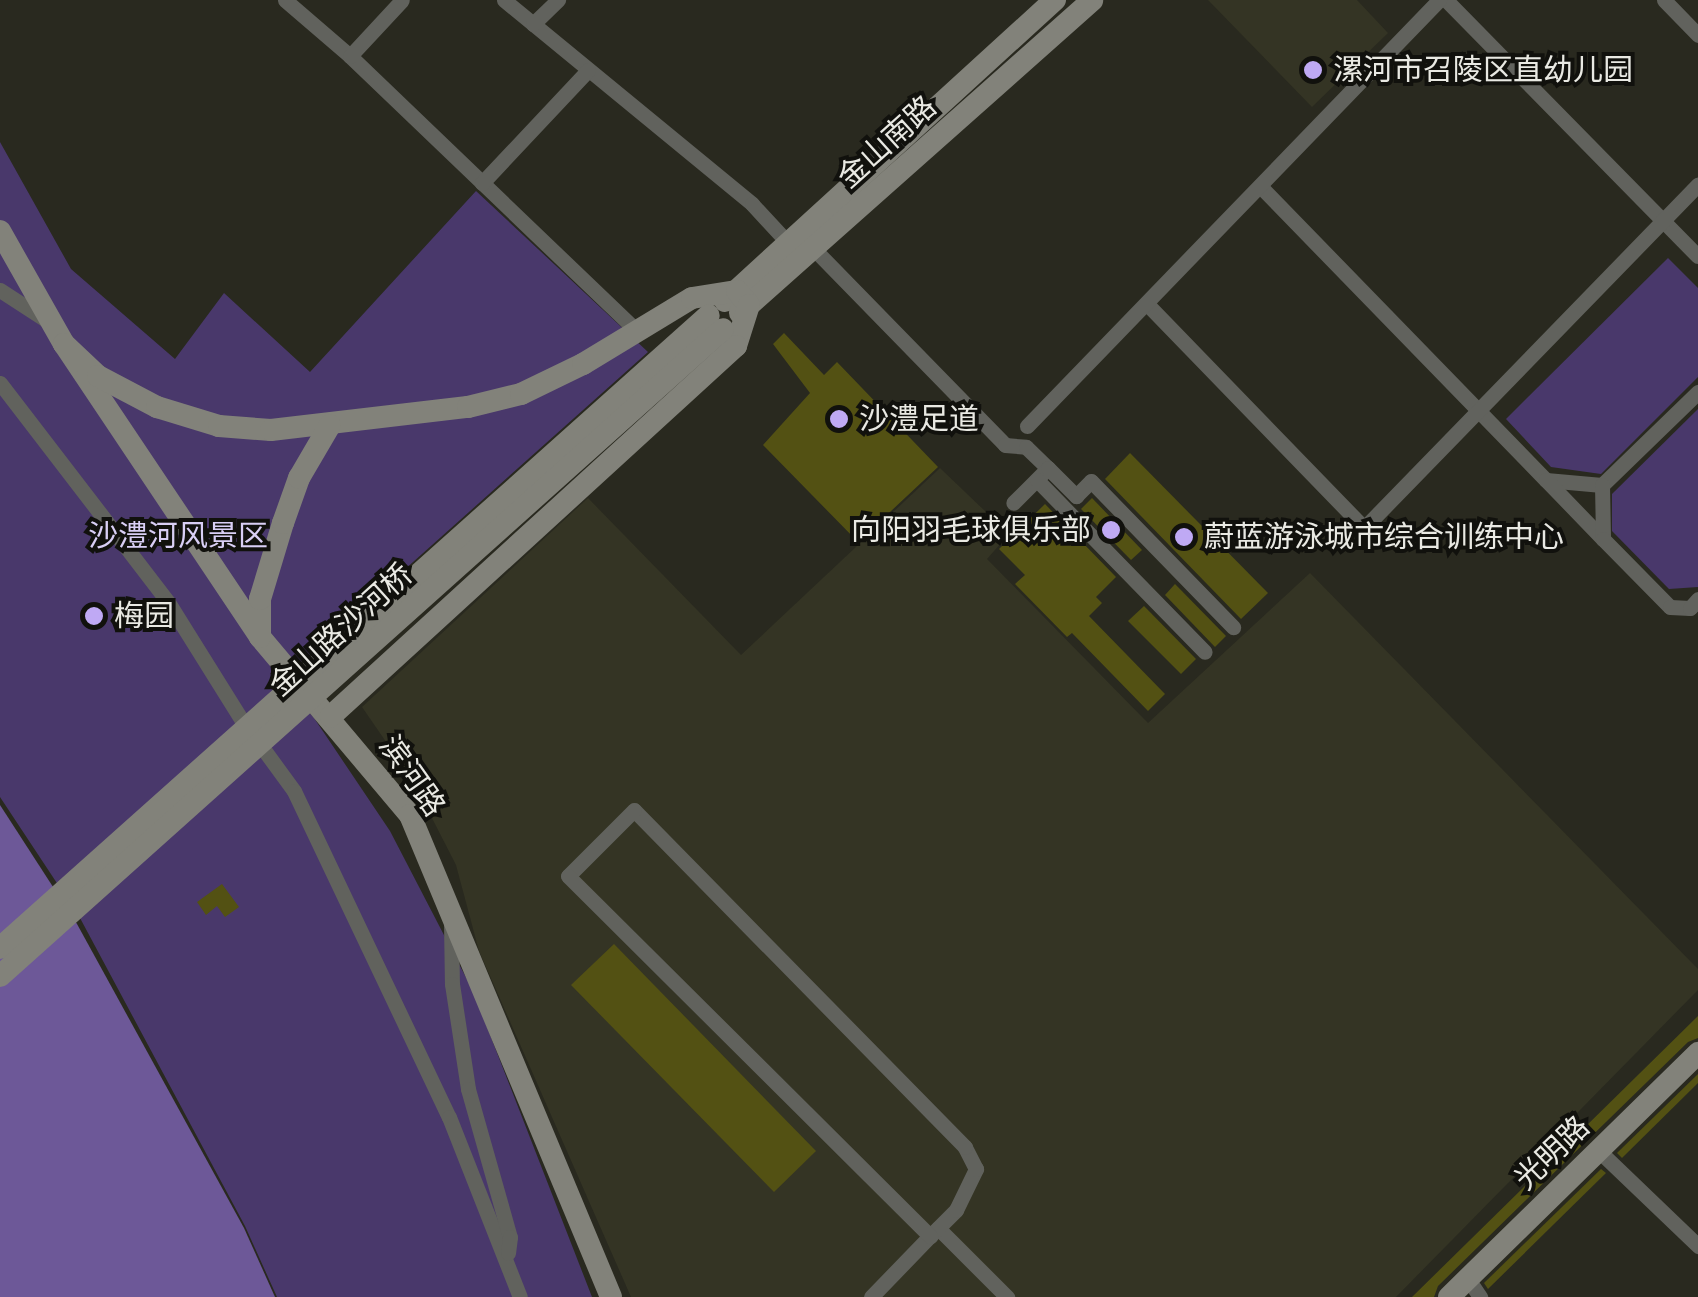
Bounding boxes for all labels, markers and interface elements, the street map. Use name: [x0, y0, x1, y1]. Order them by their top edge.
place label: 漯河市召陵区直幼儿园: [1333, 52, 1633, 88]
marker: 漯河市召陵区直幼儿园: [1302, 59, 1324, 81]
street label: 金山南路: [830, 88, 944, 196]
place label: 沙澧足道: [859, 401, 979, 437]
marker: 沙澧足道: [828, 408, 850, 430]
place label: 向阳羽毛球俱乐部: [851, 512, 1091, 548]
park label: 沙澧河风景区: [88, 518, 268, 554]
marker: 向阳羽毛球俱乐部: [1100, 519, 1122, 541]
place label: 蔚蓝游泳城市综合训练中心: [1204, 519, 1564, 555]
marker: 蔚蓝游泳城市综合训练中心: [1173, 526, 1195, 548]
street label: 金山路沙河桥: [262, 556, 420, 704]
place label: 梅园: [114, 598, 174, 634]
marker: 梅园: [83, 605, 105, 627]
street label: 滨河路: [371, 729, 453, 823]
street label: 光明路: [1507, 1109, 1597, 1197]

